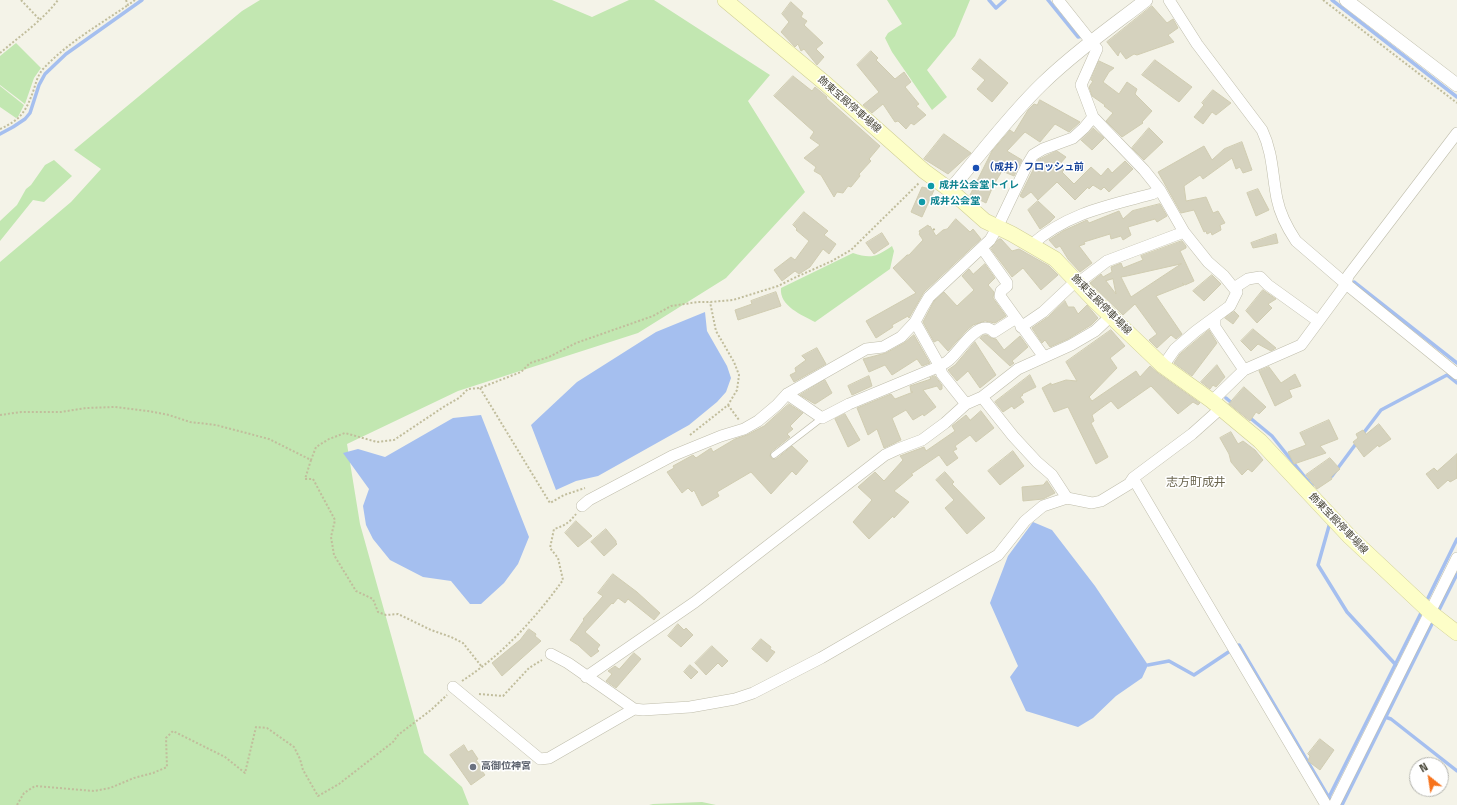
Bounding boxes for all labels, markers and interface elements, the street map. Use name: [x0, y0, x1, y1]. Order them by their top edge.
street label: 飾東宝殿停車場線: [815, 74, 883, 136]
place label: （成井）フロッシュ前: [984, 162, 1084, 174]
marker: （成井）フロッシュ前: [971, 163, 981, 173]
place label: 成井公会堂トイレ: [939, 180, 1019, 192]
marker: 成井公会堂トイレ: [926, 181, 936, 191]
place label: 成井公会堂: [930, 196, 980, 208]
marker: 成井公会堂: [917, 197, 927, 207]
street label: 飾東宝殿停車場線: [1068, 272, 1134, 338]
district label: 志方町成井: [1166, 476, 1226, 490]
street label: 飾東宝殿停車場線: [1306, 491, 1370, 557]
north arrow: [1409, 757, 1449, 797]
text: N: [1416, 759, 1431, 776]
place label: 高御位神宮: [481, 761, 531, 773]
marker: 高御位神宮: [468, 762, 478, 772]

